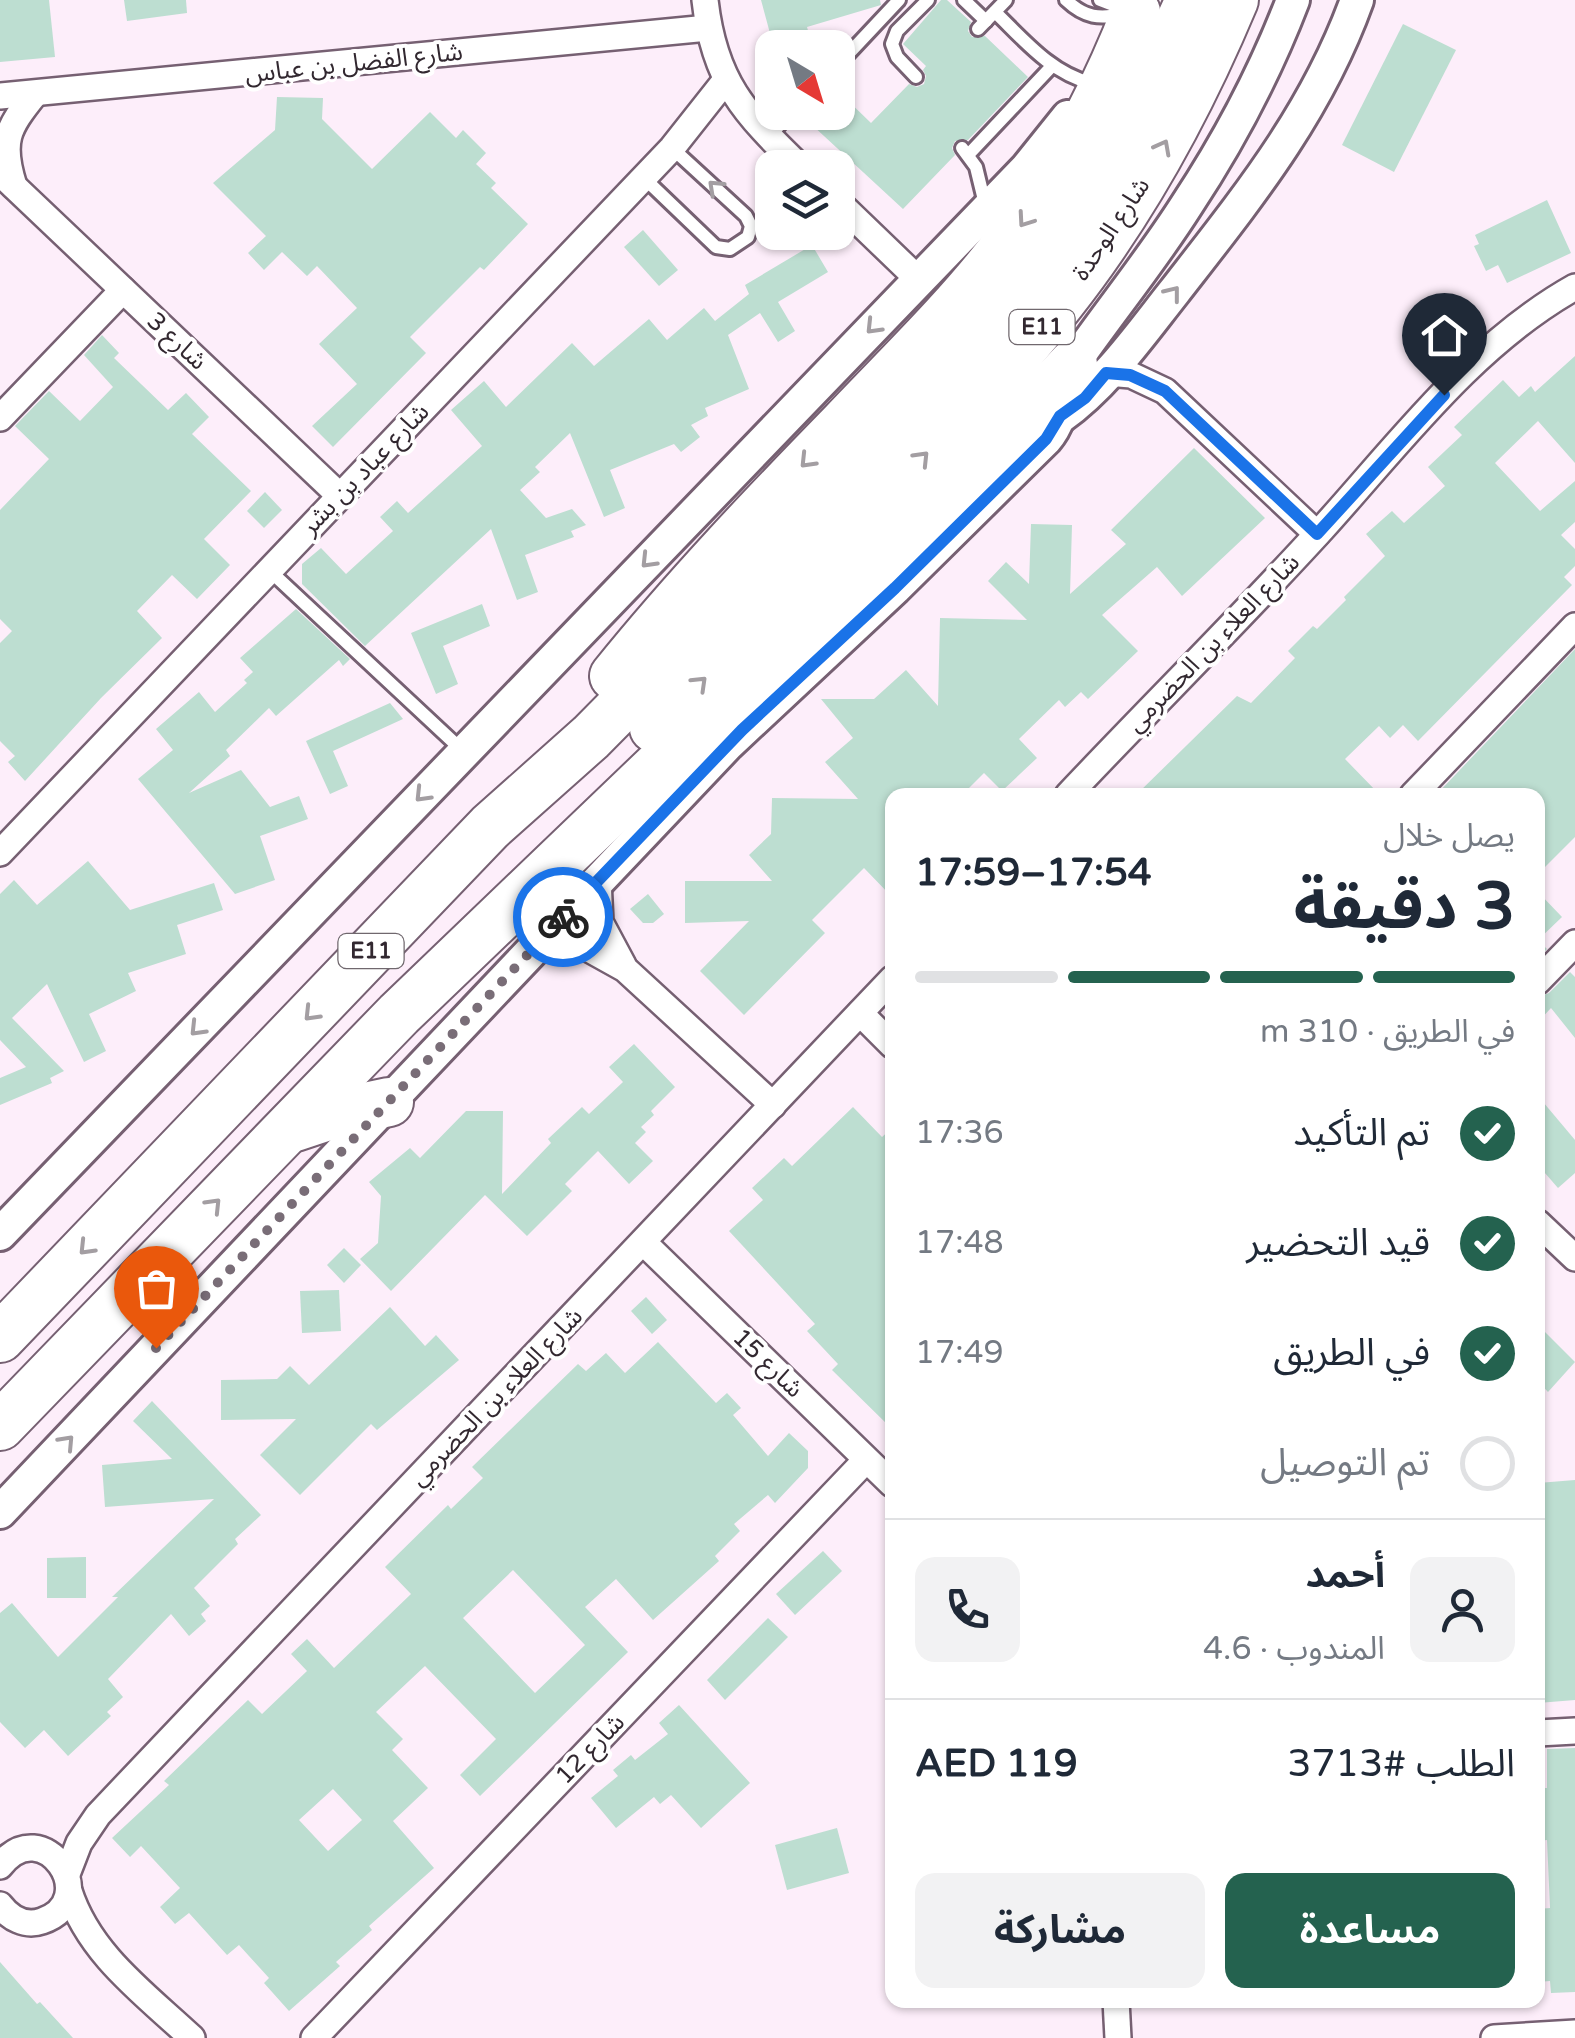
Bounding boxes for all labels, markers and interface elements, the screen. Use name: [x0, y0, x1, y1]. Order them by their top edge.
north arrow: [755, 30, 855, 130]
map controls: [755, 30, 855, 250]
street label: شارع الفضل بن عباس: [244, 37, 465, 92]
one-way arrow: [1151, 140, 1171, 158]
button: layers: [755, 150, 855, 250]
street label: شارع الوحدة: [1066, 172, 1159, 288]
one-way arrow: [708, 180, 726, 198]
one-way arrow: [1019, 209, 1036, 227]
one-way arrow: [1161, 287, 1178, 305]
pin: [1402, 293, 1487, 396]
street label: شارع 3: [139, 306, 213, 378]
icon: home: [1417, 308, 1472, 363]
road number: E11: [1010, 310, 1074, 344]
one-way arrow: [867, 316, 885, 334]
street label: شارع عباد بن بشر: [294, 397, 437, 544]
one-way arrow: [801, 449, 819, 467]
one-way arrow: [910, 452, 928, 470]
street label: شارع العلاء بن الحضرمي: [1120, 548, 1309, 741]
one-way arrow: [642, 550, 660, 568]
one-way arrow: [688, 677, 706, 695]
one-way arrow: [416, 784, 434, 802]
text: يصل خلال: [1383, 817, 1515, 855]
text: 17:54–17:59: [915, 850, 1152, 896]
courier: [513, 867, 613, 967]
text: 3 دقيقة: [1294, 868, 1515, 947]
icon: bike: [536, 890, 591, 945]
road number: E11: [338, 934, 404, 968]
one-way arrow: [305, 1002, 323, 1020]
text: في الطريق · 310 m: [1260, 1013, 1515, 1051]
one-way arrow: [191, 1018, 209, 1036]
icon: check: [1460, 1106, 1515, 1161]
text: تم التأكيد: [1293, 1110, 1430, 1156]
text: 17:36: [915, 1114, 1004, 1152]
one-way arrow: [202, 1199, 220, 1217]
icon: check: [1460, 1216, 1515, 1271]
text: قيد التحضير: [1246, 1220, 1430, 1266]
text: 17:48: [915, 1224, 1004, 1262]
one-way arrow: [80, 1237, 98, 1255]
pin: [114, 1246, 199, 1349]
icon: bag: [129, 1261, 184, 1316]
street label: شارع العلاء بن الحضرمي: [403, 1302, 592, 1495]
street label: شارع 15: [724, 1322, 810, 1406]
icon: check: [1460, 1326, 1515, 1381]
text: في الطريق: [1273, 1330, 1430, 1376]
text: 17:49: [915, 1334, 1004, 1372]
one-way arrow: [55, 1435, 73, 1453]
text: تم التوصيل: [1260, 1440, 1430, 1486]
text: أحمد: [1305, 1552, 1385, 1598]
button: phone: [915, 1557, 1020, 1662]
button: person: [1410, 1557, 1515, 1662]
text: المندوب · 4.6: [1203, 1630, 1385, 1668]
street label: شارع 12: [549, 1707, 633, 1793]
text: AED 119: [915, 1741, 1078, 1787]
text: الطلب #3713: [1288, 1741, 1515, 1787]
button: مشاركة: [915, 1873, 1205, 1988]
button: مساعدة: [1225, 1873, 1515, 1988]

